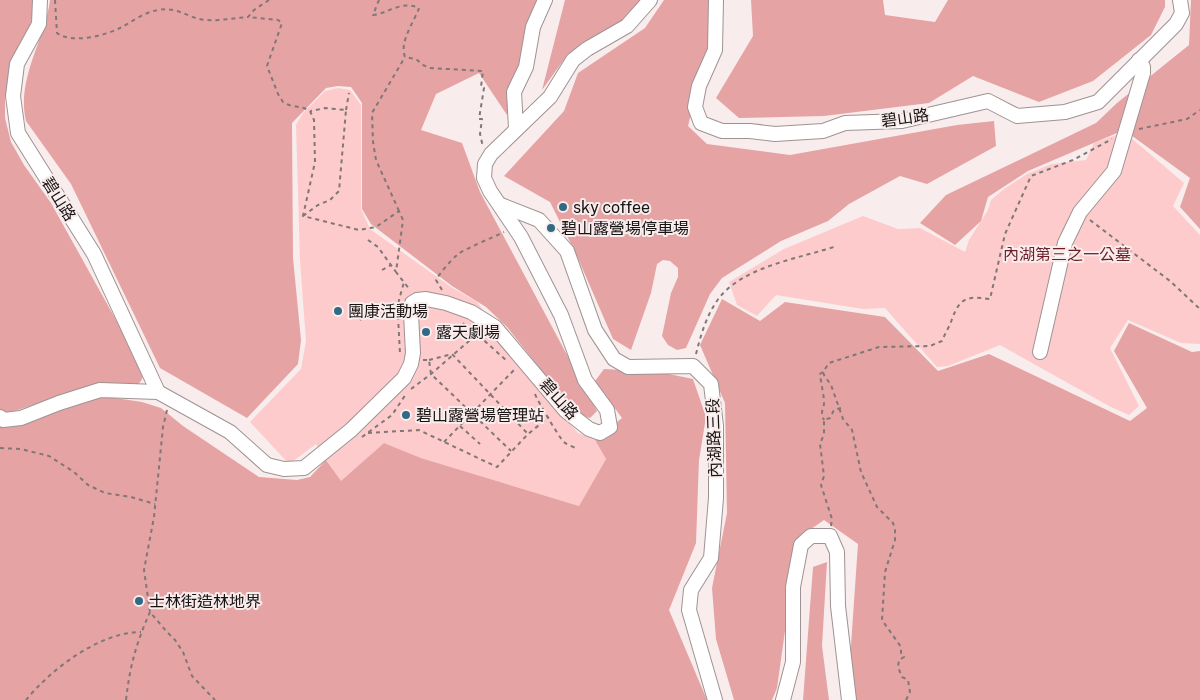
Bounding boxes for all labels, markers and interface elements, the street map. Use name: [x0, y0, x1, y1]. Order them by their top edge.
street label: 碧山路: [880, 105, 930, 131]
street label: 碧山路: [38, 174, 80, 224]
place label: sky coffee: [573, 198, 650, 217]
marker: sky coffee: [557, 201, 569, 213]
place label: 碧山露營場停車場: [561, 219, 689, 238]
marker: 碧山露營場停車場: [545, 222, 557, 234]
park label: 內湖第三之一公墓: [1003, 245, 1131, 264]
place label: 團康活動場: [348, 302, 428, 321]
marker: 團康活動場: [332, 305, 344, 317]
place label: 露天劇場: [436, 323, 500, 342]
marker: 露天劇場: [420, 326, 432, 338]
street label: 碧山路: [536, 375, 582, 423]
street label: 內湖路三段: [703, 398, 725, 478]
place label: 碧山露營場管理站: [416, 406, 544, 425]
marker: 碧山露營場管理站: [400, 409, 412, 421]
place label: 士林街造林地界: [149, 592, 261, 611]
marker: 士林街造林地界: [133, 595, 145, 607]

